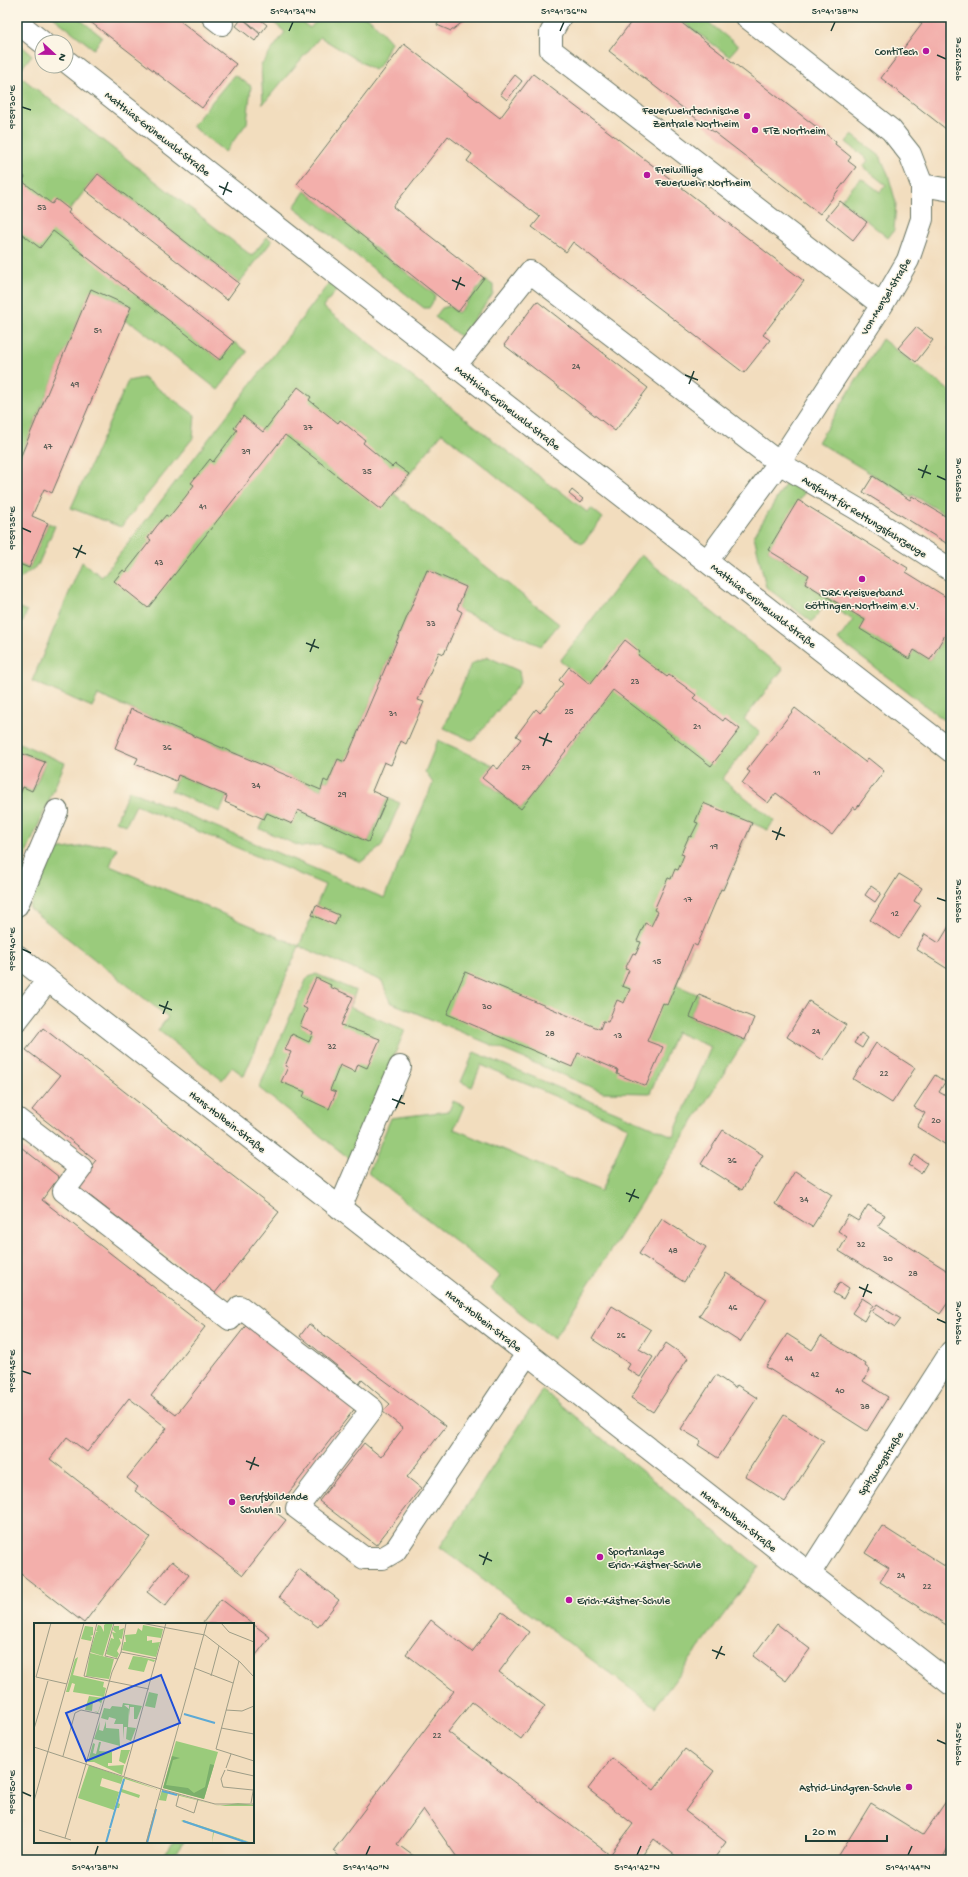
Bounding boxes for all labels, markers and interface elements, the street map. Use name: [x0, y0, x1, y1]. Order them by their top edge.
text: 51°41'34"N: [270, 6, 316, 18]
text: 51°41'36"N: [541, 6, 587, 18]
text: 51°41'38"N: [812, 6, 859, 18]
north arrow: [34, 34, 74, 74]
text: 9°59'25"E: [953, 37, 965, 81]
marker: ContiTech: [921, 46, 931, 56]
place label: ContiTech: [875, 47, 918, 59]
text: N: [55, 51, 68, 63]
text: 9°59'30"E: [7, 84, 19, 130]
street label: Matthias-Grünewald-Straße: [102, 90, 212, 180]
place label: Feuerwehrtechnische Zentrale Northeim: [641, 106, 739, 131]
marker: Feuerwehrtechnische Zentrale Northeim: [742, 111, 752, 121]
marker: FTZ Northeim: [750, 125, 760, 135]
place label: FTZ Northeim: [762, 126, 826, 138]
place label: Freiwillige Feuerwehr Northeim: [654, 165, 751, 190]
marker: Freiwillige Feuerwehr Northeim: [642, 170, 652, 180]
house number: 53: [37, 203, 47, 214]
street label: Von-Menzel-Straße: [859, 256, 915, 338]
house number: 51: [94, 326, 103, 337]
house number: 24: [572, 362, 581, 373]
street label: Matthias-Grünewald-Straße: [452, 364, 562, 454]
house number: 49: [71, 380, 80, 391]
house number: 37: [302, 423, 313, 434]
house number: 47: [44, 442, 53, 453]
house number: 39: [240, 447, 251, 458]
text: 9°59'30"E: [953, 457, 965, 503]
house number: 35: [361, 467, 372, 478]
street label: Ausfahrt für Rettungsfahrzeuge: [799, 473, 929, 561]
house number: 41: [199, 502, 207, 513]
text: 9°59'35"E: [7, 506, 19, 551]
house number: 43: [155, 558, 164, 569]
street label: Matthias-Grünewald-Straße: [708, 562, 818, 652]
marker: DRK Kreisverband Göttingen-Northeim e.V.: [857, 574, 867, 584]
place label: DRK Kreisverband Göttingen-Northeim e.V.: [805, 588, 919, 613]
house number: 33: [425, 619, 436, 630]
house number: 23: [630, 677, 640, 688]
house number: 25: [564, 707, 574, 718]
house number: 31: [388, 709, 398, 720]
house number: 21: [693, 722, 701, 733]
house number: 36: [161, 743, 172, 754]
house number: 27: [521, 763, 531, 774]
house number: 11: [812, 768, 821, 779]
house number: 34: [251, 781, 261, 792]
house number: 29: [338, 790, 347, 801]
house number: 19: [709, 842, 719, 853]
text: 9°59'35"E: [953, 879, 965, 924]
house number: 17: [683, 895, 692, 906]
house number: 12: [890, 909, 900, 920]
text: 9°59'40"E: [7, 927, 19, 972]
house number: 15: [652, 957, 661, 968]
house number: 30: [481, 1002, 492, 1013]
house number: 24: [812, 1027, 821, 1038]
house number: 28: [545, 1029, 555, 1040]
house number: 13: [613, 1031, 622, 1042]
house number: 32: [326, 1042, 337, 1053]
house number: 22: [880, 1069, 889, 1080]
street label: Hans-Holbein-Straße: [186, 1089, 268, 1156]
house number: 20: [931, 1116, 941, 1127]
house number: 36: [726, 1156, 737, 1167]
house number: 34: [799, 1195, 809, 1206]
house number: 32: [855, 1240, 866, 1251]
house number: 48: [668, 1246, 678, 1257]
house number: 30: [882, 1254, 893, 1265]
house number: 28: [908, 1269, 918, 1280]
street label: Hans-Holbein-Straße: [442, 1288, 524, 1355]
text: 9°59'40"E: [953, 1301, 965, 1346]
house number: 46: [729, 1303, 738, 1314]
house number: 26: [617, 1331, 626, 1342]
text: 9°59'45"E: [7, 1349, 19, 1393]
house number: 44: [785, 1354, 794, 1365]
house number: 42: [811, 1370, 820, 1381]
house number: 40: [835, 1386, 845, 1397]
house number: 38: [859, 1402, 870, 1413]
street label: Spitzwegstraße: [857, 1430, 907, 1498]
street label: Hans-Holbein-Straße: [697, 1488, 779, 1555]
place label: Berufsbildende Schulen II: [239, 1491, 308, 1517]
marker: Berufsbildende Schulen II: [227, 1497, 237, 1507]
place label: Sportanlage Erich-Kästner-Schule: [608, 1547, 702, 1572]
marker: Sportanlage Erich-Kästner-Schule: [595, 1552, 605, 1562]
house number: 24: [897, 1571, 906, 1582]
house number: 22: [923, 1582, 932, 1593]
marker: Erich-Kästner-Schule: [564, 1595, 574, 1605]
place label: Erich-Kästner-Schule: [577, 1596, 671, 1608]
inset map: [34, 1623, 254, 1843]
text: 9°59'45"E: [953, 1722, 965, 1766]
house number: 22: [433, 1731, 442, 1742]
text: 9°59'50"E: [7, 1769, 19, 1815]
marker: Astrid-Lindgren-Schule: [904, 1782, 914, 1792]
place label: Astrid-Lindgren-Schule: [799, 1783, 901, 1795]
scale bar: [806, 1817, 887, 1843]
text: 20 m: [812, 1826, 837, 1840]
text: 51°41'38"N: [72, 1862, 119, 1874]
text: 51°41'40"N: [343, 1862, 390, 1874]
text: 51°41'42"N: [614, 1862, 660, 1874]
text: 51°41'44"N: [885, 1862, 931, 1874]

